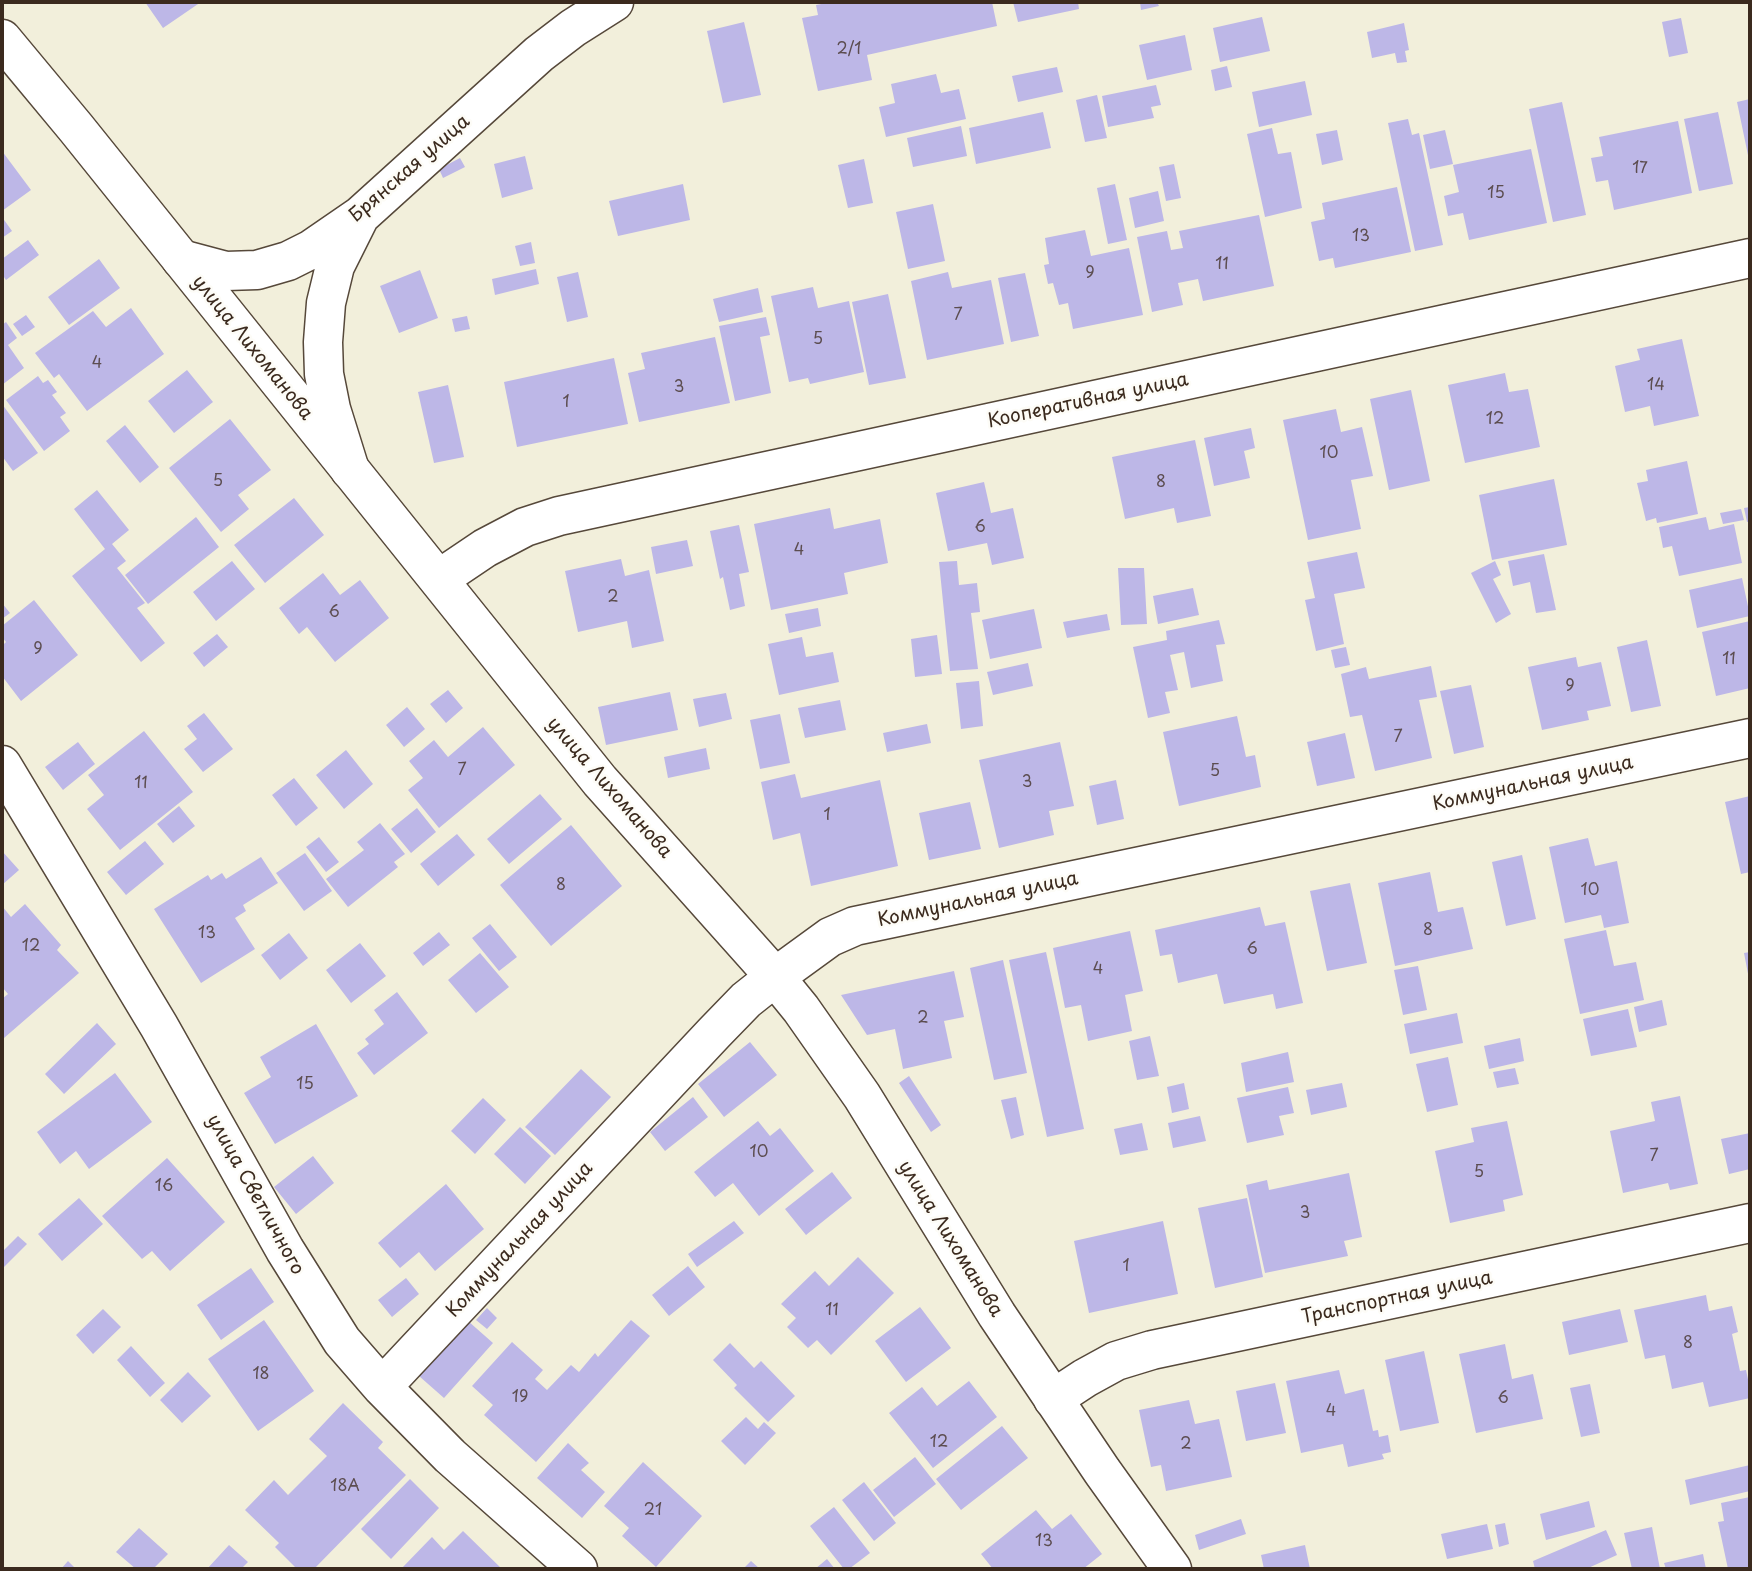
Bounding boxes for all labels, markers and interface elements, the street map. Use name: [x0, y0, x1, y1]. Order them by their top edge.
house number: 2/1: [836, 40, 862, 60]
street label: Брянская улица: [345, 110, 475, 228]
house number: 17: [1632, 159, 1648, 179]
house number: 15: [1487, 184, 1505, 204]
house number: 13: [1352, 227, 1370, 247]
house number: 11: [1215, 255, 1229, 275]
house number: 9: [1085, 264, 1095, 284]
street label: улица Лихоманова: [187, 271, 317, 425]
house number: 7: [953, 306, 963, 326]
house number: 5: [813, 330, 823, 350]
house number: 4: [92, 354, 102, 374]
street label: Кооперативная улица: [985, 369, 1191, 433]
house number: 14: [1647, 376, 1665, 396]
house number: 3: [674, 378, 684, 398]
house number: 1: [562, 393, 570, 413]
house number: 12: [1486, 410, 1504, 430]
house number: 10: [1320, 444, 1338, 464]
house number: 5: [213, 472, 223, 492]
house number: 8: [1156, 473, 1166, 493]
house number: 6: [974, 518, 986, 538]
house number: 4: [794, 541, 804, 561]
house number: 2: [607, 588, 619, 608]
house number: 6: [328, 603, 340, 623]
house number: 9: [33, 640, 43, 660]
house number: 11: [1722, 650, 1736, 670]
house number: 9: [1565, 677, 1575, 697]
street label: улица Лихоманова: [541, 713, 677, 863]
house number: 7: [1393, 728, 1403, 748]
street label: Коммунальная улица: [1431, 752, 1635, 816]
house number: 7: [457, 761, 467, 781]
house number: 5: [1210, 762, 1220, 782]
house number: 3: [1022, 773, 1032, 793]
house number: 11: [134, 774, 148, 794]
house number: 1: [823, 806, 831, 826]
street label: Коммунальная улица: [876, 868, 1080, 932]
house number: 8: [556, 876, 566, 896]
house number: 10: [1581, 881, 1599, 901]
house number: 8: [1423, 921, 1433, 941]
house number: 13: [198, 924, 216, 944]
house number: 12: [22, 937, 40, 957]
house number: 6: [1246, 940, 1258, 960]
house number: 4: [1093, 960, 1103, 980]
house number: 2: [917, 1009, 929, 1029]
house number: 15: [296, 1075, 314, 1095]
street label: улица Светличного: [201, 1111, 309, 1279]
house number: 10: [750, 1143, 768, 1163]
house number: 7: [1649, 1147, 1659, 1167]
street label: Коммунальная улица: [442, 1157, 598, 1323]
street label: улица Лихоманова: [893, 1157, 1007, 1321]
house number: 5: [1474, 1163, 1484, 1183]
house number: 16: [155, 1177, 173, 1197]
house number: 3: [1300, 1204, 1310, 1224]
house number: 1: [1122, 1257, 1130, 1277]
street label: Транспортная улица: [1300, 1267, 1494, 1329]
house number: 11: [825, 1301, 839, 1321]
house number: 8: [1683, 1334, 1693, 1354]
house number: 18: [252, 1365, 270, 1385]
house number: 19: [512, 1388, 528, 1408]
house number: 6: [1497, 1389, 1509, 1409]
house number: 4: [1326, 1402, 1336, 1422]
house number: 12: [930, 1433, 948, 1453]
house number: 2: [1180, 1435, 1192, 1455]
house number: 18А: [330, 1477, 360, 1497]
house number: 21: [644, 1501, 662, 1521]
house number: 13: [1035, 1532, 1053, 1552]

